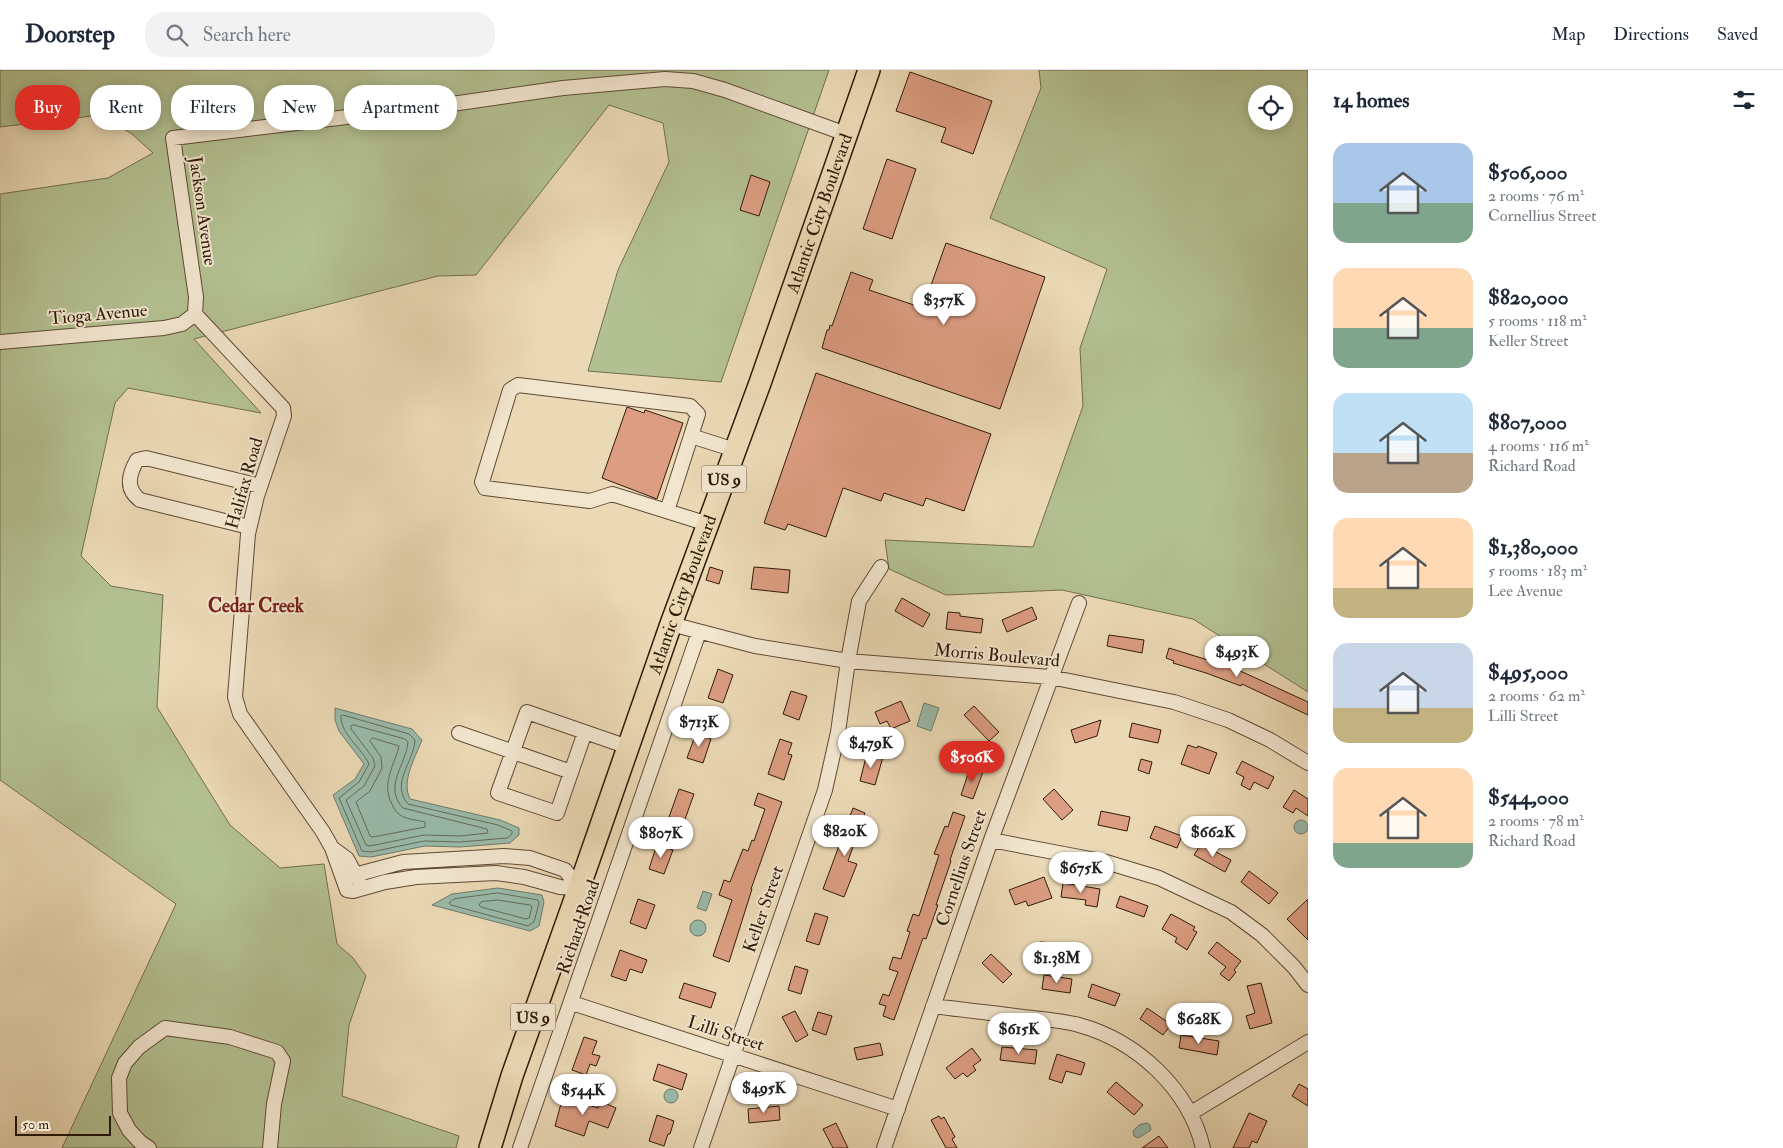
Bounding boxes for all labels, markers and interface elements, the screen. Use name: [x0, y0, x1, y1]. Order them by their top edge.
search box: [145, 12, 495, 57]
text: Doorstep: [25, 19, 115, 50]
icon: search: [163, 21, 191, 49]
text: Search here: [203, 23, 291, 47]
text: Map: [1552, 23, 1585, 46]
text: Directions: [1613, 23, 1689, 46]
text: Saved: [1717, 23, 1758, 46]
chip: Buy: [15, 85, 80, 130]
chip: Rent: [90, 85, 161, 130]
chip: Filters: [171, 85, 254, 130]
chip: New: [264, 85, 334, 130]
chip: Apartment: [344, 85, 457, 130]
map controls: [1248, 85, 1293, 130]
button: locate: [1248, 85, 1293, 130]
icon: filters: [1730, 86, 1758, 114]
text: 14 homes: [1333, 87, 1410, 114]
street label: Atlantic City Boulevard: [781, 130, 858, 297]
street label: Jackson Avenue: [183, 154, 222, 268]
text: $506,000: [1488, 159, 1568, 186]
icon: home: [1373, 163, 1433, 223]
text: 2 rooms · 76 m²: [1488, 186, 1584, 206]
text: Cornellius Street: [1488, 206, 1596, 226]
pin: $357K: [909, 284, 979, 326]
text: $820,000: [1488, 284, 1568, 311]
icon: home: [1373, 288, 1433, 348]
text: $357K: [924, 290, 964, 310]
street label: Tioga Avenue: [48, 299, 149, 330]
text: 5 rooms · 118 m²: [1488, 311, 1587, 331]
text: Keller Street: [1488, 331, 1568, 351]
text: $807,000: [1488, 409, 1567, 436]
icon: home: [1373, 413, 1433, 473]
street label: Halifax Road: [220, 435, 269, 532]
text: 4 rooms · 116 m²: [1488, 436, 1589, 456]
text: Richard Road: [1488, 456, 1576, 476]
road number: US 9: [702, 466, 746, 492]
street label: Atlantic City Boulevard: [643, 512, 722, 678]
text: $1,380,000: [1488, 534, 1578, 561]
icon: home: [1373, 538, 1433, 598]
text: 5 rooms · 183 m²: [1488, 561, 1587, 581]
text: Lee Avenue: [1488, 581, 1563, 601]
district label: Cedar Creek: [208, 594, 305, 618]
pin: $493K: [1202, 636, 1272, 678]
street label: Morris Boulevard: [933, 639, 1061, 672]
text: $493K: [1215, 642, 1259, 662]
text: $495,000: [1488, 659, 1568, 686]
icon: home: [1373, 663, 1433, 723]
text: 2 rooms · 62 m²: [1488, 686, 1585, 706]
pin: $713K: [664, 706, 734, 748]
text: Lilli Street: [1488, 706, 1558, 726]
text: $713K: [679, 712, 719, 732]
pin: $479K: [836, 726, 906, 769]
text: $479K: [849, 733, 893, 753]
pin: $506K: [937, 740, 1007, 783]
text: $506K: [950, 747, 994, 767]
text: $544,000: [1488, 784, 1569, 811]
icon: home: [1373, 788, 1433, 848]
street label: Cornellius Street: [931, 807, 992, 930]
text: 2 rooms · 78 m²: [1488, 811, 1584, 831]
pin: $820K: [810, 814, 880, 857]
pin: $807K: [626, 816, 696, 859]
pin: $662K: [1178, 816, 1248, 858]
text: $820K: [823, 821, 867, 841]
text: $662K: [1191, 822, 1235, 842]
text: $807K: [639, 823, 683, 843]
text: Richard Road: [1488, 831, 1576, 851]
pin: $675K: [1046, 852, 1116, 894]
text: $675K: [1060, 858, 1102, 878]
street label: Keller Street: [738, 863, 789, 956]
street label: Richard Road: [552, 877, 605, 978]
pin: $1.38M: [1016, 942, 1098, 984]
text: $1.38M: [1033, 948, 1081, 968]
pin: $628K: [1164, 1002, 1234, 1045]
road number: US 9: [510, 1004, 556, 1030]
text: $628K: [1177, 1009, 1221, 1029]
street label: Lilli Street: [685, 1010, 767, 1057]
pin: $615K: [984, 1012, 1054, 1055]
text: $615K: [999, 1019, 1039, 1039]
pin: $495K: [729, 1072, 799, 1114]
pin: $544K: [548, 1074, 618, 1116]
text: $495K: [742, 1078, 786, 1098]
text: $544K: [561, 1080, 605, 1100]
scale bar: [15, 1113, 111, 1136]
text: 50 m: [22, 1116, 49, 1133]

